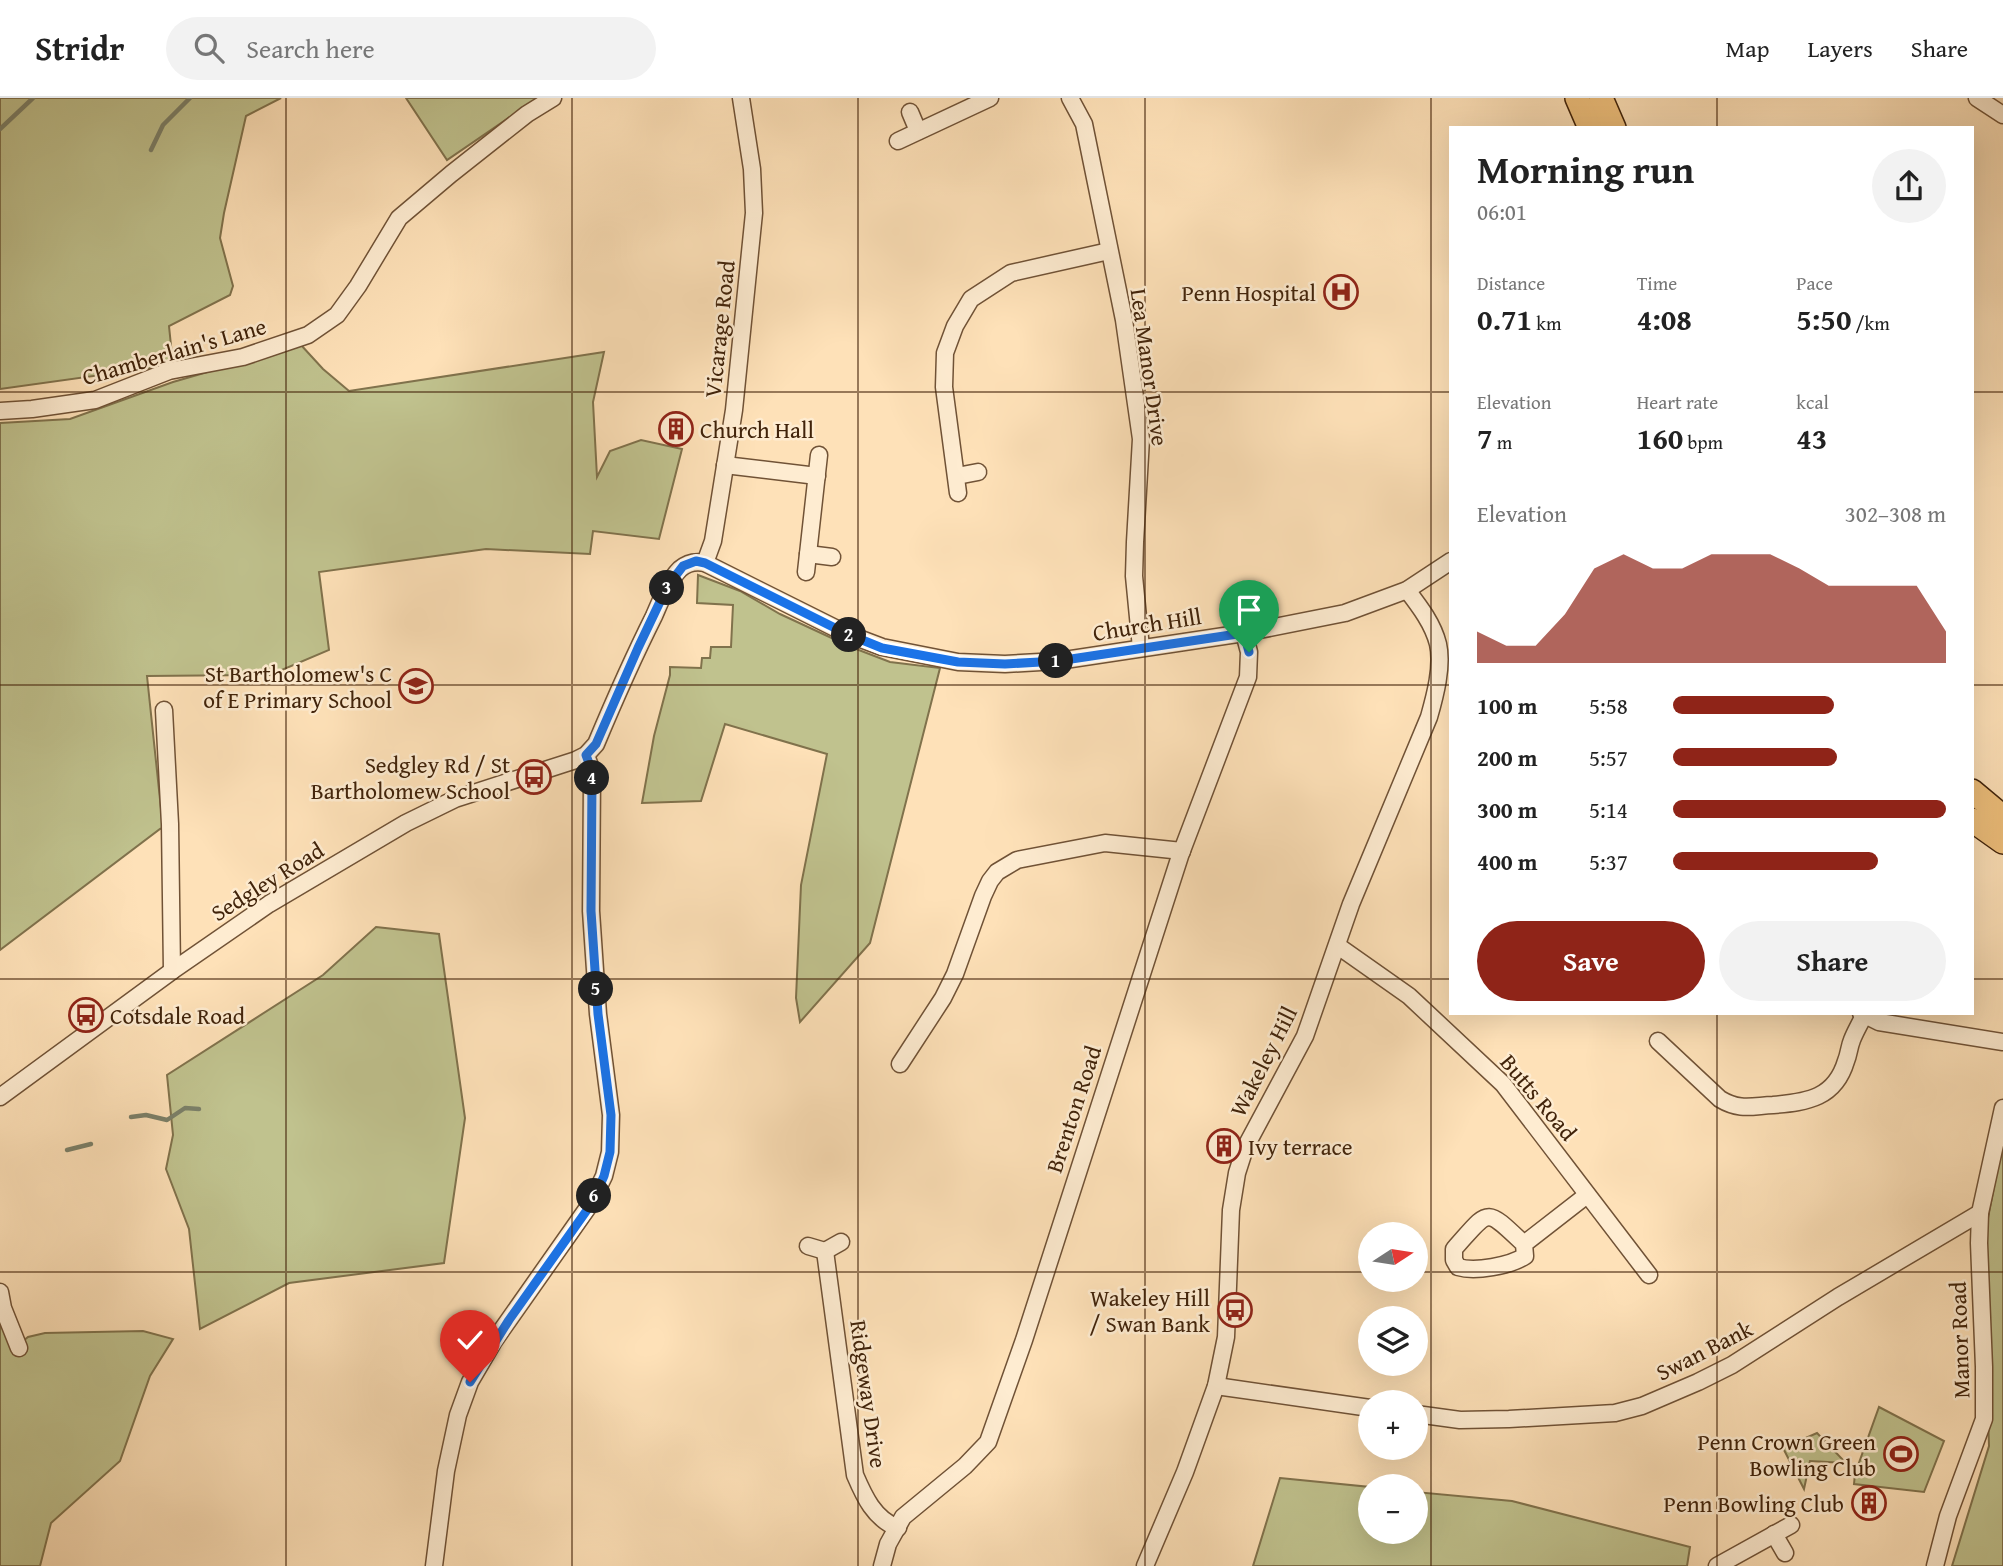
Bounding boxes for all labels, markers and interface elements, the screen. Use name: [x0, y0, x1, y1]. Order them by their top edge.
search box: [166, 17, 656, 80]
text: Stridr: [35, 24, 124, 72]
icon: search: [190, 29, 228, 67]
text: Search here: [246, 29, 375, 68]
text: Map: [1726, 31, 1769, 66]
text: Layers: [1807, 31, 1873, 66]
text: Share: [1911, 31, 1968, 66]
text: Morning run: [1477, 141, 1694, 197]
button: share: [1872, 149, 1946, 223]
text: 06:01: [1477, 195, 1527, 228]
street label: Vicarage Road: [695, 258, 743, 399]
text: Distance: [1477, 269, 1545, 297]
text: Time: [1637, 269, 1677, 297]
text: Pace: [1796, 269, 1833, 297]
hospital icon: Penn Hospital: [1322, 273, 1360, 311]
place label: Penn Hospital: [1182, 276, 1316, 309]
street label: Lea Manor Drive: [1123, 286, 1177, 448]
text: 0.71: [1477, 297, 1532, 341]
text: 4:08: [1637, 297, 1692, 341]
text: 5:50: [1796, 297, 1851, 341]
street label: Chamberlain's Lane: [78, 309, 270, 393]
text: km: [1532, 309, 1561, 337]
text: /km: [1851, 309, 1890, 337]
text: Elevation: [1477, 388, 1551, 416]
text: Heart rate: [1637, 388, 1718, 416]
text: kcal: [1796, 388, 1829, 416]
building icon: Church Hall: [657, 410, 695, 448]
place label: Church Hall: [700, 413, 814, 446]
text: 7: [1477, 416, 1493, 460]
text: 160: [1637, 416, 1683, 460]
text: 43: [1796, 416, 1827, 460]
text: m: [1493, 428, 1512, 456]
text: bpm: [1683, 428, 1723, 456]
text: Elevation: [1477, 497, 1567, 530]
text: 302–308 m: [1845, 497, 1946, 530]
pin: 3: [650, 570, 684, 606]
text: 3: [662, 573, 671, 601]
pin: [1219, 580, 1279, 652]
icon: arrive: [1230, 591, 1268, 629]
street label: Church Hill: [1090, 599, 1204, 649]
pin: 2: [832, 618, 866, 652]
text: 2: [844, 620, 853, 648]
pin: 1: [1038, 644, 1074, 678]
text: 1: [1051, 646, 1060, 674]
place label: St Bartholomew's C of E Primary School: [203, 657, 392, 716]
school or university icon: St Bartholomew's C of E Primary School: [397, 667, 435, 705]
text: 100 m: [1477, 689, 1538, 722]
text: 5:58: [1589, 689, 1628, 722]
text: 200 m: [1477, 741, 1538, 774]
text: 5:57: [1589, 741, 1628, 774]
place label: Sedgley Rd / St Bartholomew School: [311, 748, 510, 807]
bus stop icon: Sedgley Rd / St Bartholomew School: [515, 758, 553, 796]
pin: 4: [574, 760, 610, 796]
text: 4: [587, 763, 596, 791]
text: 300 m: [1477, 793, 1538, 826]
text: 5:14: [1589, 793, 1628, 826]
street label: Sedgley Road: [204, 833, 330, 929]
text: 400 m: [1477, 845, 1538, 878]
text: 5:37: [1589, 845, 1628, 878]
button: Save: [1477, 921, 1705, 1001]
button: Share: [1719, 921, 1946, 1001]
pin: 5: [578, 972, 614, 1006]
text: 5: [591, 974, 600, 1002]
bus stop icon: Cotsdale Road: [67, 996, 105, 1034]
place label: Cotsdale Road: [110, 999, 246, 1032]
street label: Wakeley Hill: [1221, 1000, 1305, 1122]
street label: Brenton Road: [1037, 1041, 1109, 1177]
street label: Butts Road: [1493, 1047, 1586, 1148]
building icon: Ivy terrace: [1205, 1127, 1243, 1165]
place label: Ivy terrace: [1248, 1130, 1353, 1163]
pin: 6: [576, 1178, 612, 1214]
text: 6: [589, 1181, 598, 1209]
north arrow: [1358, 1222, 1428, 1292]
map controls: [1358, 1222, 1428, 1544]
street label: Manor Road: [1940, 1280, 1978, 1399]
place label: Wakeley Hill / Swan Bank: [1090, 1281, 1210, 1340]
bus stop icon: Wakeley Hill / Swan Bank: [1216, 1291, 1254, 1329]
button: layers: [1358, 1306, 1428, 1376]
pin: [440, 1310, 500, 1382]
street label: Swan Bank: [1650, 1311, 1758, 1388]
street label: Ridgeway Drive: [842, 1318, 896, 1470]
icon: check: [451, 1321, 489, 1359]
button: +: [1358, 1390, 1428, 1460]
place label: Penn Crown Green Bowling Club: [1697, 1425, 1876, 1484]
sports icon: Penn Crown Green Bowling Club: [1882, 1435, 1920, 1473]
button: −: [1358, 1474, 1428, 1544]
building icon: Penn Bowling Club: [1850, 1484, 1888, 1522]
place label: Penn Bowling Club: [1664, 1487, 1844, 1520]

